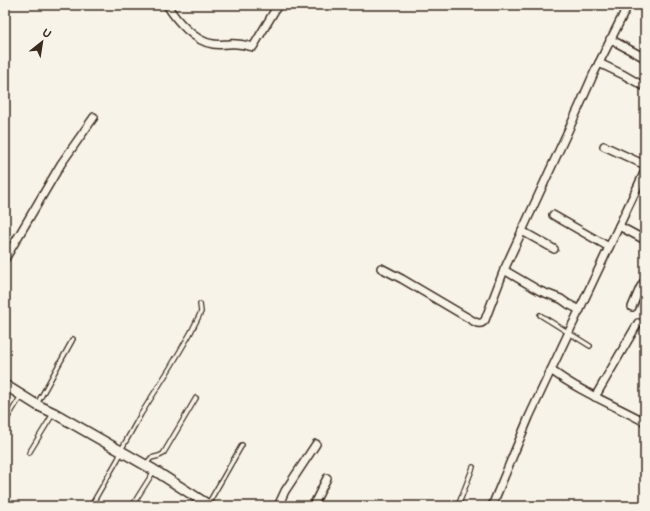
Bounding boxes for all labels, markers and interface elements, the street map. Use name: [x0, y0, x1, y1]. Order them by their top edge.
north arrow: [22, 22, 62, 62]
text: U: [40, 26, 54, 41]

